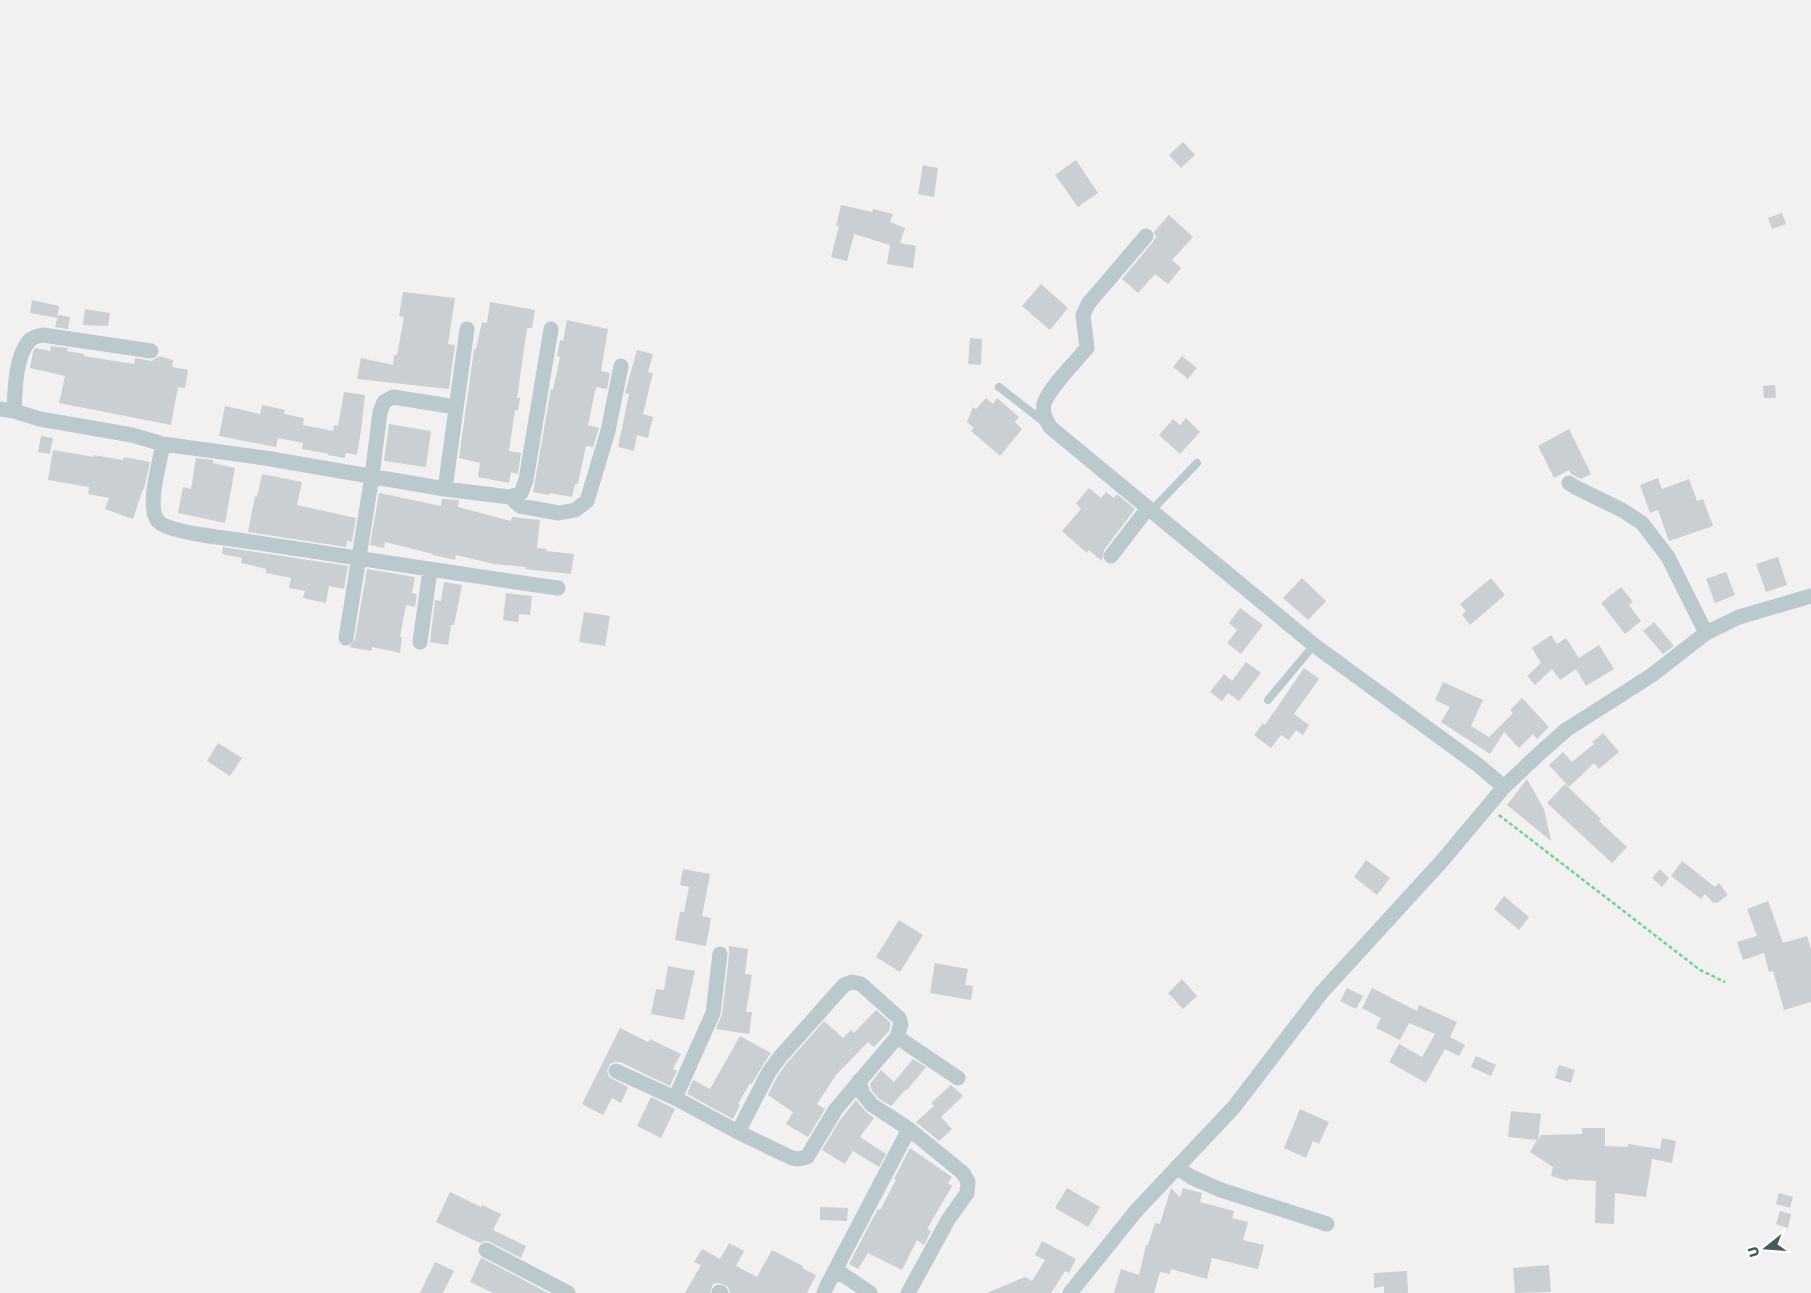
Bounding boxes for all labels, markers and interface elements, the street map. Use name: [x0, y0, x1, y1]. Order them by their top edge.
north arrow: [1741, 1223, 1791, 1273]
text: U: [1743, 1245, 1763, 1259]

